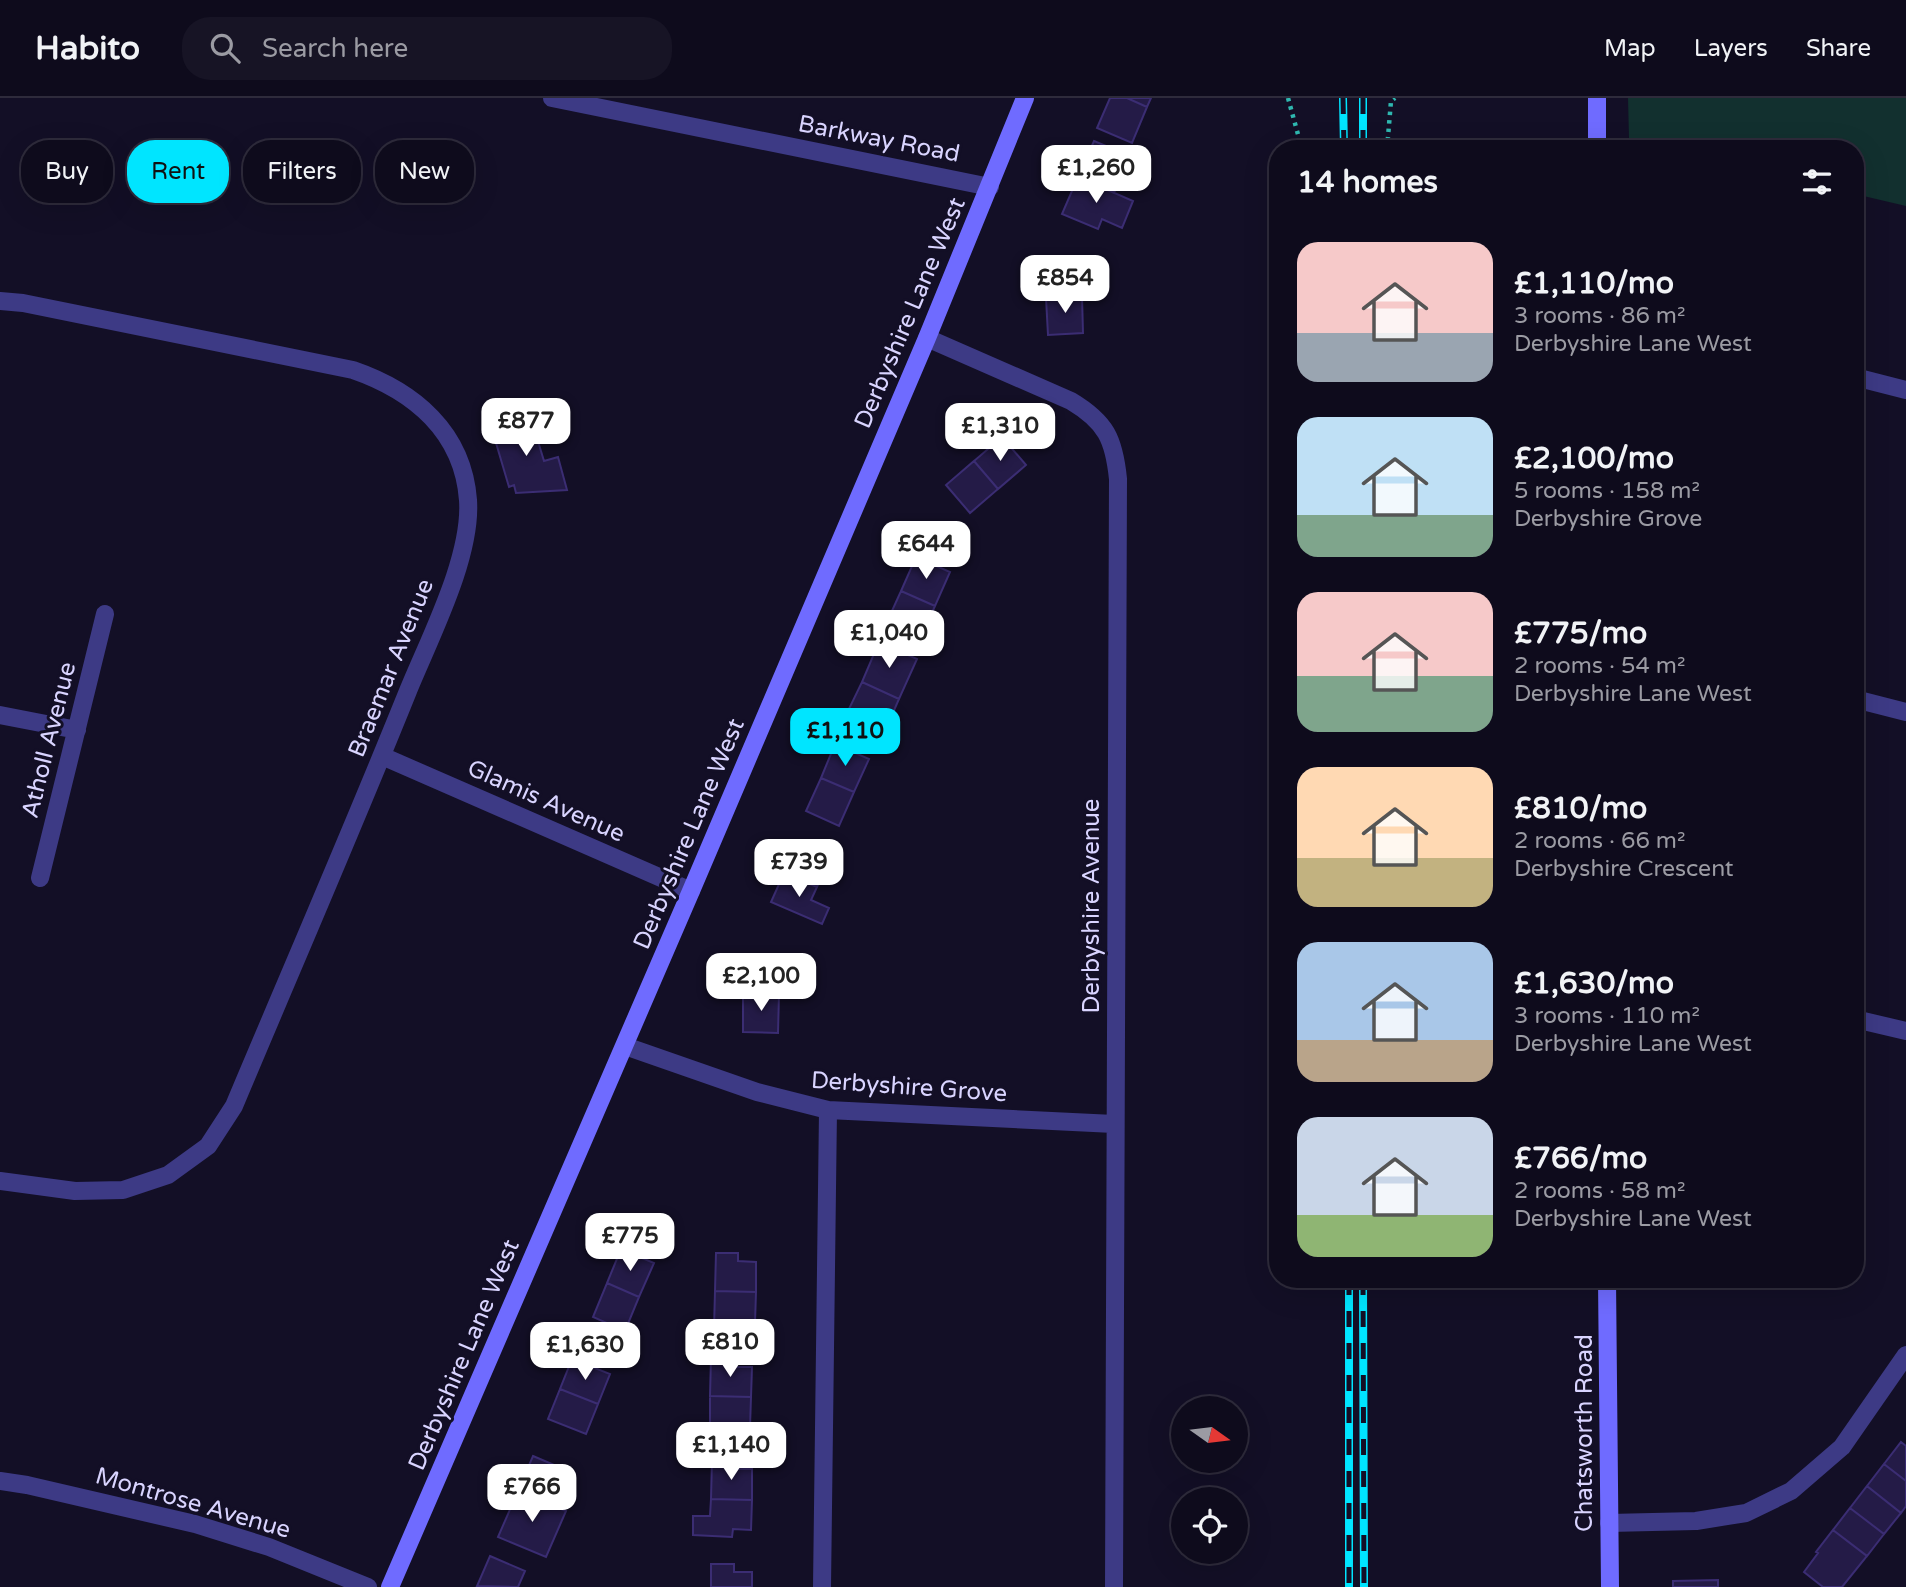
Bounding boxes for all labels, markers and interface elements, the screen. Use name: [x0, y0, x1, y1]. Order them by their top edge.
search box: [182, 17, 672, 80]
text: Habito: [35, 29, 140, 68]
icon: search: [206, 29, 244, 67]
text: Search here: [262, 33, 408, 64]
text: Map: [1604, 34, 1656, 63]
text: Layers: [1694, 34, 1768, 63]
text: Share: [1806, 34, 1871, 63]
street label: Barkway Road: [796, 109, 962, 169]
chip: Buy: [21, 140, 113, 203]
chip: Rent: [127, 140, 229, 203]
chip: Filters: [243, 140, 361, 203]
chip: New: [375, 140, 474, 203]
pin: £1,260: [1039, 146, 1153, 205]
text: £1,260: [1057, 154, 1135, 182]
icon: filters: [1798, 163, 1836, 201]
text: 14 homes: [1297, 164, 1438, 201]
street label: Derbyshire Lane West: [848, 193, 972, 433]
pin: £854: [1024, 256, 1106, 315]
text: £854: [1036, 264, 1094, 292]
text: £1,110/mo: [1514, 265, 1674, 302]
icon: home: [1353, 270, 1437, 354]
text: 3 rooms · 86 m²: [1514, 302, 1685, 330]
text: Derbyshire Lane West: [1514, 330, 1752, 358]
pin: £877: [485, 398, 567, 458]
pin: £1,310: [943, 404, 1057, 463]
text: £877: [497, 407, 555, 435]
text: £1,310: [961, 412, 1039, 440]
text: £2,100/mo: [1514, 440, 1674, 477]
icon: home: [1353, 445, 1437, 529]
text: 5 rooms · 158 m²: [1514, 477, 1700, 505]
text: Derbyshire Grove: [1514, 505, 1702, 533]
pin: £644: [885, 522, 967, 581]
text: £644: [897, 530, 955, 558]
street label: Braemar Avenue: [342, 575, 440, 761]
pin: £1,040: [832, 610, 946, 670]
text: £775/mo: [1514, 615, 1647, 652]
text: £1,040: [850, 619, 928, 647]
icon: home: [1353, 620, 1437, 704]
text: 2 rooms · 54 m²: [1514, 652, 1685, 680]
street label: Atholl Avenue: [16, 659, 82, 821]
text: Derbyshire Lane West: [1514, 680, 1752, 708]
pin: £1,110: [788, 708, 902, 768]
street label: Derbyshire Lane West: [627, 714, 751, 954]
text: £1,110: [806, 717, 884, 745]
street label: Glamis Avenue: [463, 753, 629, 849]
text: £810/mo: [1514, 790, 1647, 827]
icon: home: [1353, 795, 1437, 879]
street label: Derbyshire Avenue: [1077, 799, 1106, 1013]
text: 2 rooms · 66 m²: [1514, 827, 1685, 855]
pin: £739: [758, 840, 840, 899]
text: £739: [770, 848, 828, 876]
text: Derbyshire Crescent: [1514, 855, 1734, 883]
pin: £2,100: [704, 954, 818, 1013]
text: £2,100: [722, 962, 800, 990]
text: £1,630/mo: [1514, 965, 1674, 1002]
icon: home: [1353, 970, 1437, 1054]
text: 3 rooms · 110 m²: [1514, 1002, 1700, 1030]
text: Derbyshire Lane West: [1514, 1030, 1752, 1058]
street label: Derbyshire Grove: [810, 1066, 1008, 1108]
text: £766/mo: [1514, 1140, 1647, 1177]
icon: home: [1353, 1145, 1437, 1229]
text: 2 rooms · 58 m²: [1514, 1177, 1685, 1205]
text: Derbyshire Lane West: [1514, 1205, 1752, 1233]
pin: £775: [589, 1214, 671, 1273]
text: £775: [601, 1222, 659, 1250]
street label: Derbyshire Lane West: [402, 1235, 526, 1475]
pin: £810: [689, 1320, 771, 1379]
pin: £1,630: [528, 1322, 642, 1382]
text: £810: [701, 1328, 759, 1356]
text: £1,630: [546, 1331, 624, 1359]
street label: Chatsworth Road: [1570, 1334, 1599, 1532]
north arrow: [1171, 1396, 1248, 1474]
map controls: [1171, 1396, 1248, 1564]
pin: £1,140: [674, 1422, 788, 1482]
text: £1,140: [692, 1431, 770, 1459]
street label: Montrose Avenue: [92, 1461, 294, 1545]
pin: £766: [491, 1464, 573, 1524]
text: £766: [503, 1473, 561, 1501]
button: locate: [1171, 1487, 1248, 1564]

